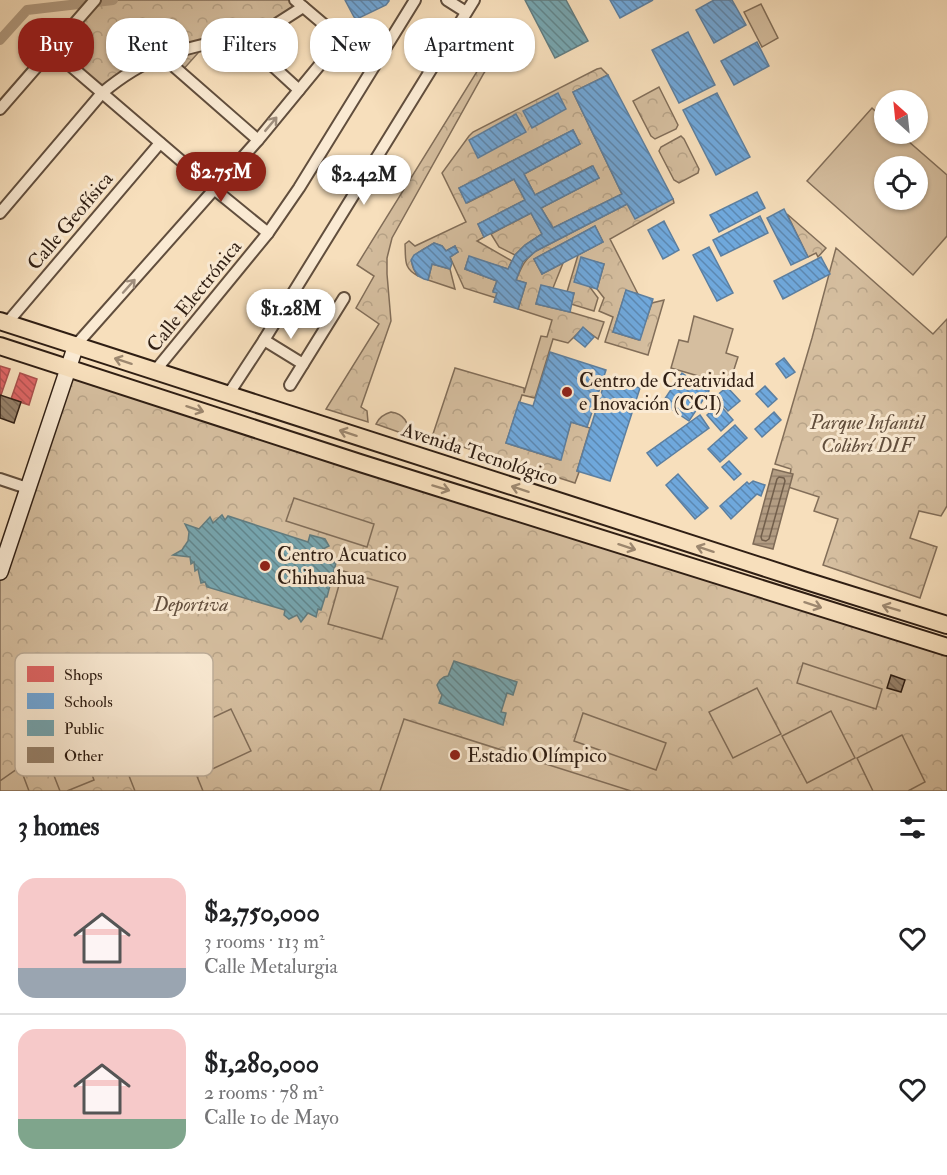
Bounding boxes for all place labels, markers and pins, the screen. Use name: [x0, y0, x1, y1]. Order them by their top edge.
pin: $2.75M: [172, 152, 270, 203]
pin: $2.42M: [315, 155, 413, 206]
pin: $1.28M: [242, 289, 340, 340]
place label: Centro de Creatividad e Inovación (CCI): [579, 368, 754, 416]
marker: Centro de Creatividad e Inovación (CCI): [560, 385, 574, 399]
place label: Centro Acuatico Chihuahua: [277, 542, 407, 590]
marker: Centro Acuatico Chihuahua: [258, 559, 272, 573]
place label: Estadio Olímpico: [467, 743, 607, 769]
marker: Estadio Olímpico: [448, 748, 462, 762]

